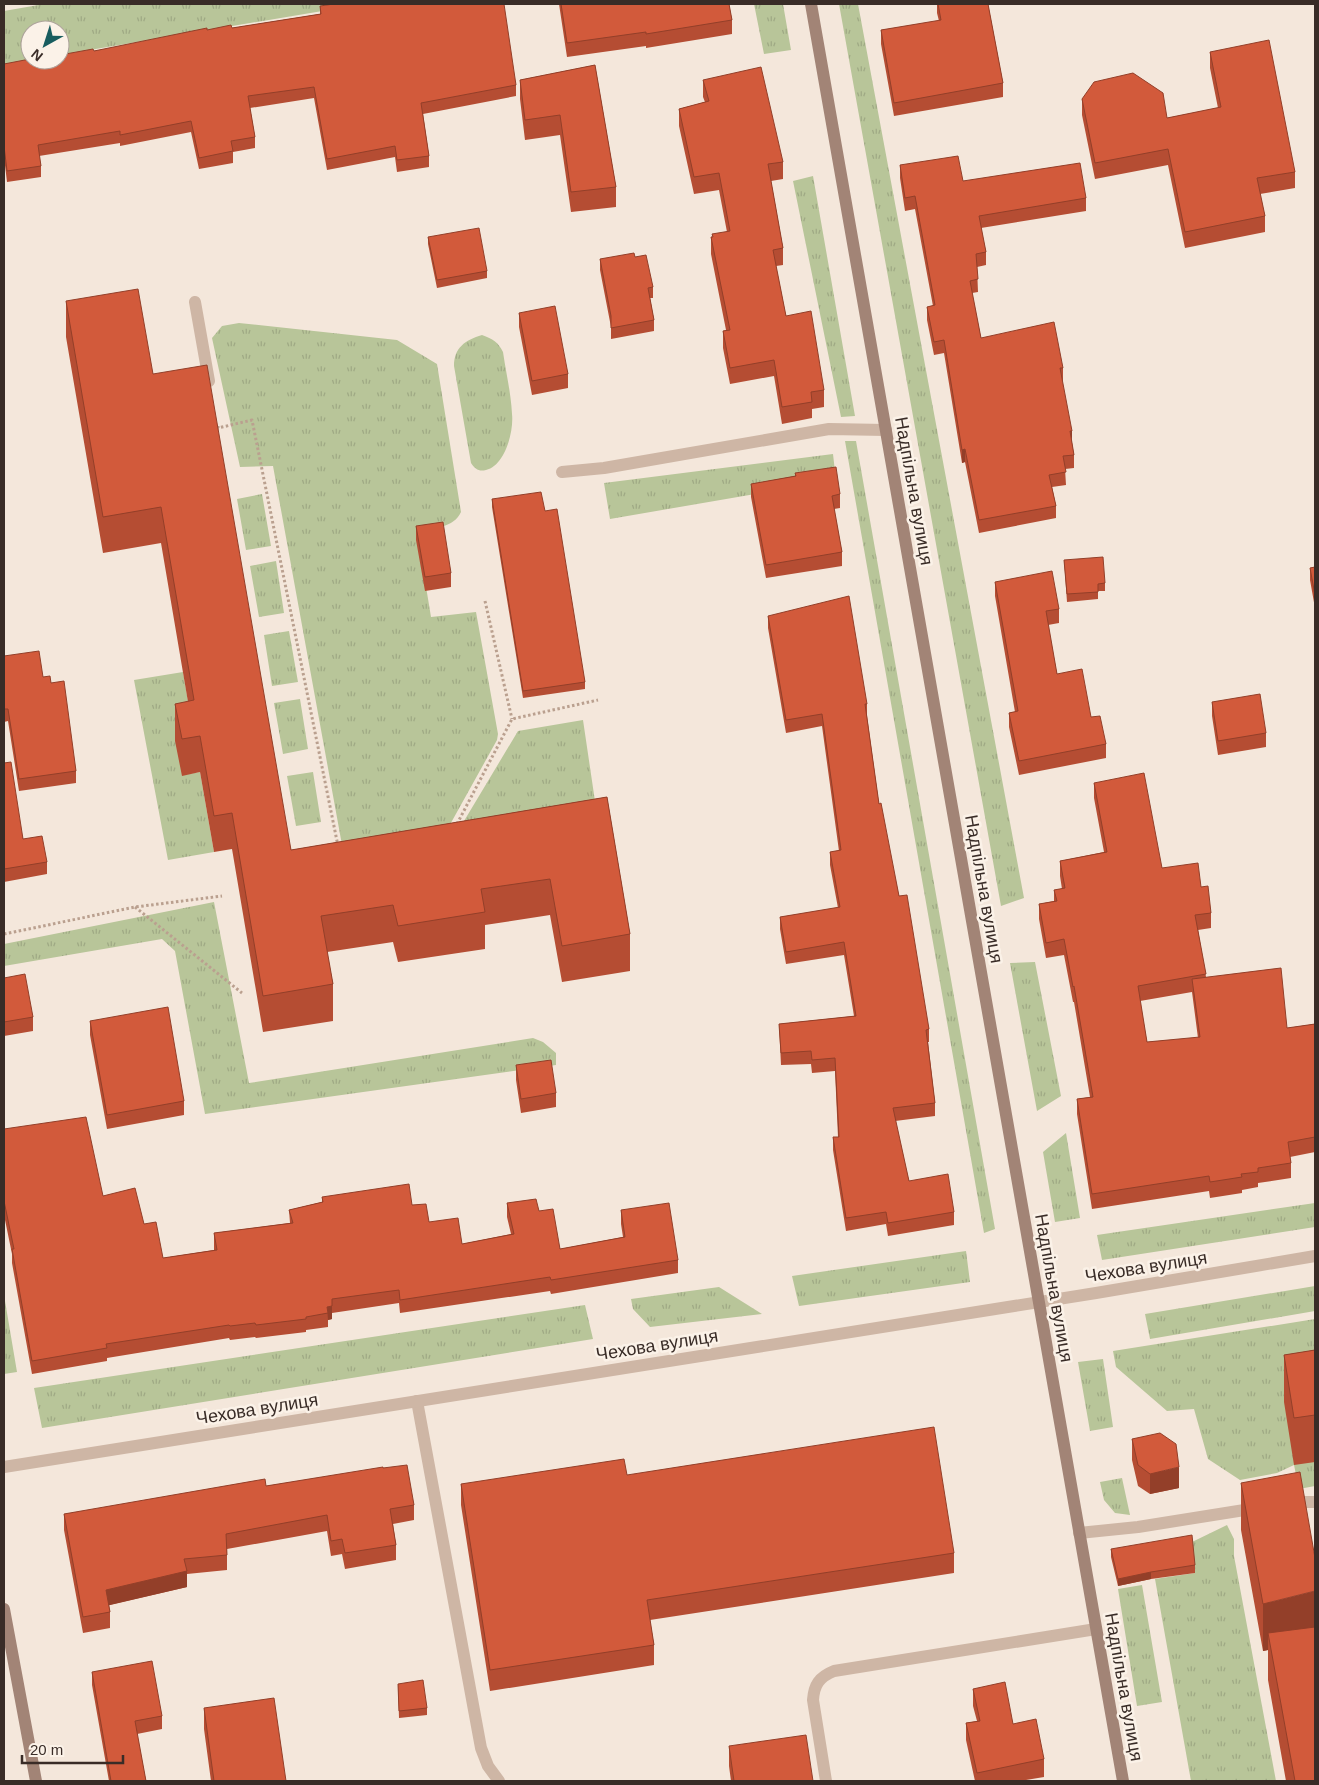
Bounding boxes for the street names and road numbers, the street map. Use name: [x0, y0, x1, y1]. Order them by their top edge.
street label: Надпільна вулиця: [891, 415, 937, 567]
street label: Надпільна вулиця: [961, 813, 1007, 965]
street label: Надпільна вулиця: [1031, 1212, 1077, 1364]
street label: Чехова вулиця: [1084, 1247, 1208, 1287]
street label: Чехова вулиця: [595, 1325, 719, 1365]
street label: Чехова вулиця: [195, 1389, 319, 1429]
street label: Надпільна вулиця: [1101, 1611, 1147, 1763]

